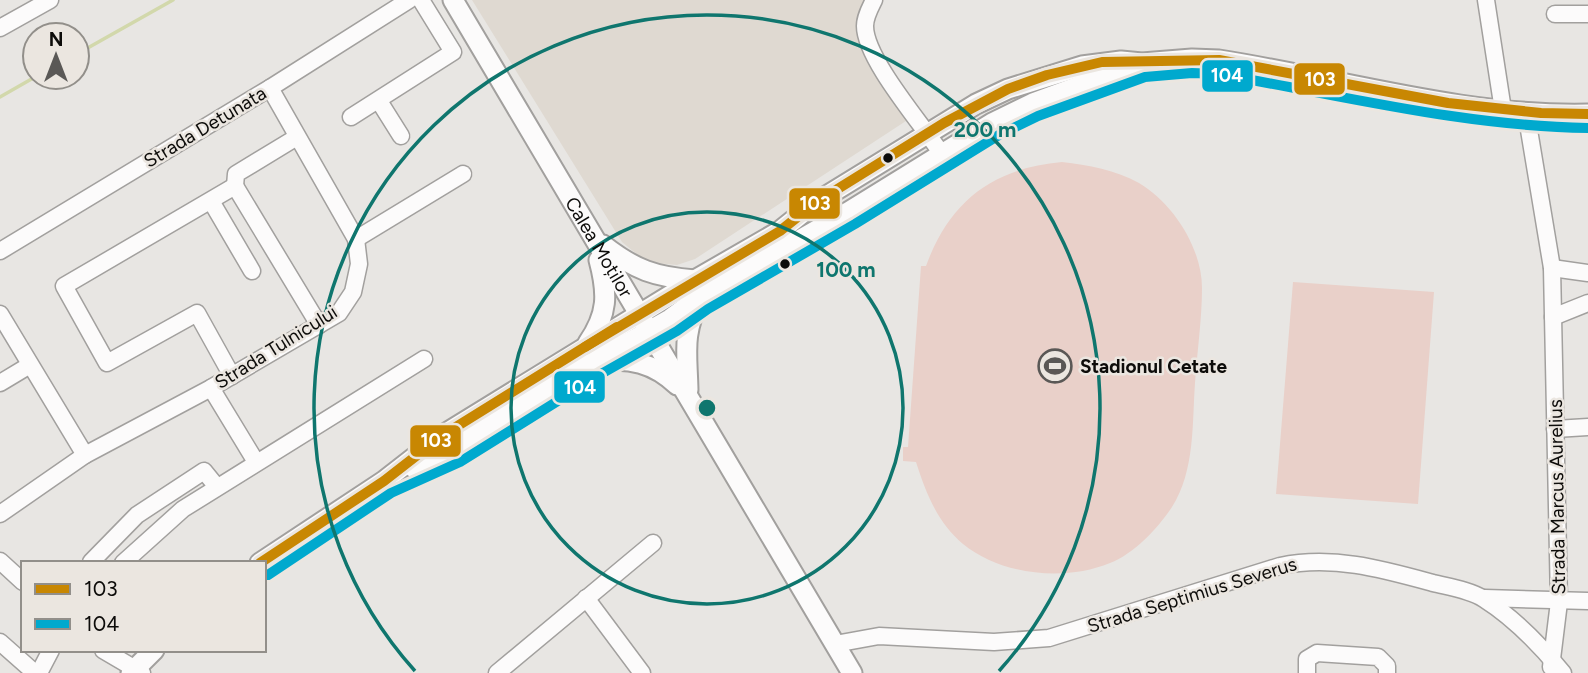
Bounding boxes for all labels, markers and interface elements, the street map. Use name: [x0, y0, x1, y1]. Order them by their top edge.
north arrow: [21, 21, 91, 91]
text: N: [49, 28, 63, 51]
line badge: 104: [1201, 59, 1254, 93]
line badge: 103: [1293, 62, 1346, 96]
text: 104: [1211, 64, 1243, 87]
text: 103: [1305, 68, 1335, 91]
street label: Strada Detunata: [140, 81, 270, 173]
text: 200 m: [954, 117, 1016, 142]
unlabelled marker: [881, 151, 895, 165]
line badge: 103: [788, 187, 841, 220]
text: 103: [800, 192, 830, 215]
street label: Calea Moților: [561, 193, 638, 302]
unlabelled marker: [778, 257, 792, 271]
text: 100 m: [816, 257, 876, 282]
street label: Strada Tulnicului: [211, 300, 341, 394]
sports icon: Stadionul Cetate: [1036, 347, 1074, 385]
place label: Stadionul Cetate: [1080, 355, 1228, 378]
line badge: 104: [553, 370, 606, 404]
text: 104: [564, 376, 596, 399]
centre of rings: [695, 396, 719, 420]
street label: Strada Marcus Aurelius: [1544, 399, 1570, 595]
line badge: 103: [409, 424, 462, 458]
text: 103: [421, 429, 451, 452]
street label: Strada Septimius Severus: [1085, 552, 1300, 638]
legend: [21, 561, 266, 652]
text: 103: [84, 576, 118, 601]
text: 104: [84, 611, 119, 636]

